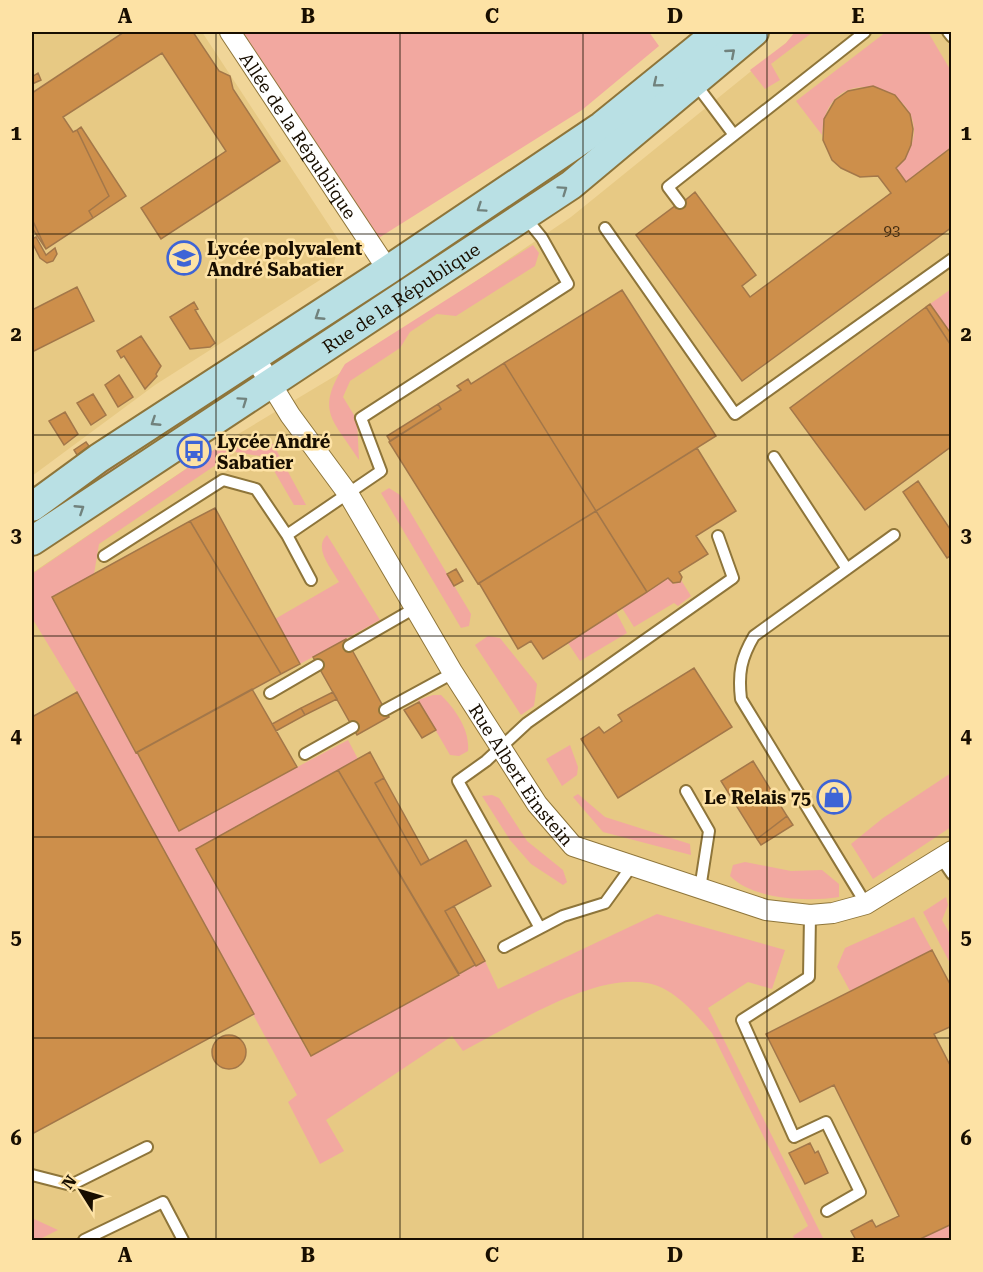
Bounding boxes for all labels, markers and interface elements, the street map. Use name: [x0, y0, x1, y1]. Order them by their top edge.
text: A: [118, 4, 133, 28]
text: B: [301, 4, 315, 28]
text: C: [485, 4, 499, 28]
text: D: [667, 4, 683, 28]
text: E: [852, 4, 865, 28]
street label: Allée de la République: [236, 48, 361, 222]
one-way arrow: [724, 49, 734, 60]
one-way arrow: [653, 75, 664, 86]
text: 1: [10, 121, 22, 145]
text: 1: [960, 121, 972, 145]
one-way arrow: [557, 186, 568, 197]
one-way arrow: [477, 201, 488, 212]
house number: 93: [884, 222, 900, 240]
place label: Lycée polyvalent André Sabatier: [207, 238, 362, 280]
street label: Rue de la République: [318, 238, 484, 357]
school or university icon: Lycée polyvalent André Sabatier: [166, 240, 202, 276]
one-way arrow: [315, 308, 325, 320]
text: 2: [10, 322, 22, 346]
text: 2: [960, 322, 972, 346]
one-way arrow: [236, 397, 247, 408]
one-way arrow: [151, 415, 162, 426]
place label: Lycée André Sabatier: [217, 431, 331, 473]
bus stop icon: Lycée André Sabatier: [176, 433, 212, 469]
one-way arrow: [74, 505, 85, 516]
text: 3: [10, 523, 22, 547]
text: 3: [960, 523, 972, 547]
street label: Rue Albert Einstein: [465, 700, 578, 850]
text: 4: [10, 724, 22, 748]
text: 4: [960, 724, 972, 748]
shop icon: Le Relais 75: [816, 779, 852, 815]
place label: Le Relais 75: [704, 787, 811, 808]
text: 5: [10, 925, 22, 949]
text: 5: [960, 925, 972, 949]
text: 6: [10, 1126, 22, 1150]
text: 6: [960, 1126, 972, 1150]
north arrow: [51, 1161, 111, 1221]
text: N: [58, 1172, 81, 1193]
text: A: [118, 1243, 133, 1267]
text: B: [301, 1243, 315, 1267]
text: C: [485, 1243, 499, 1267]
text: D: [667, 1243, 683, 1267]
text: E: [852, 1243, 865, 1267]

